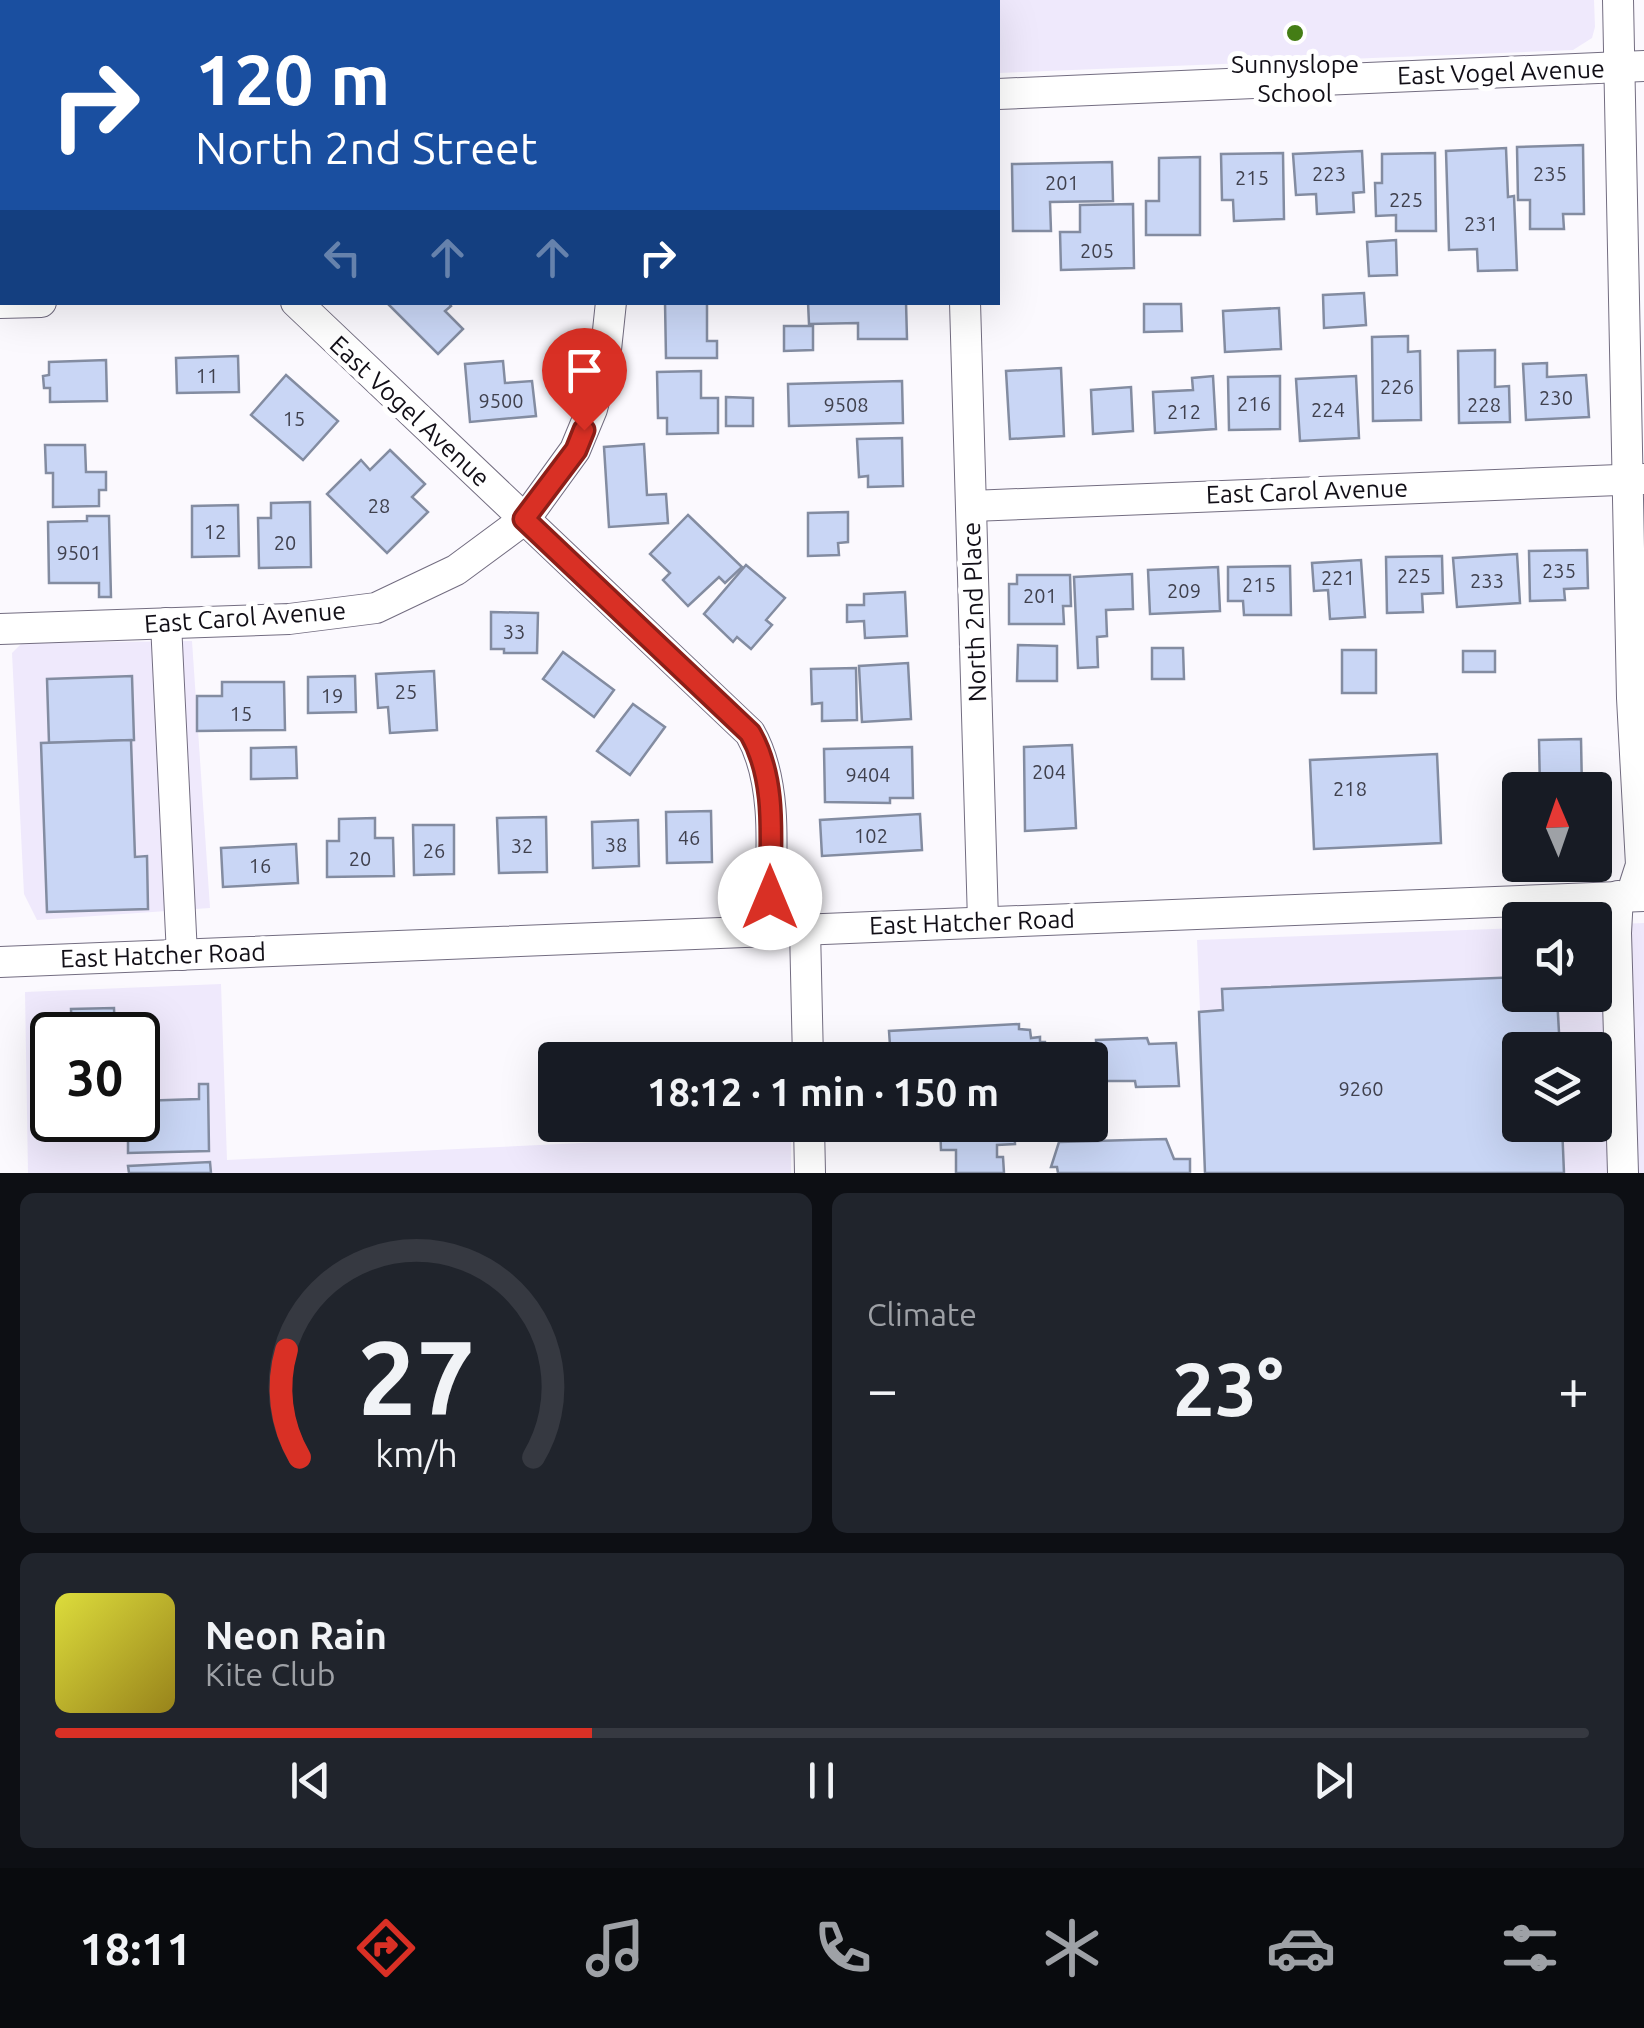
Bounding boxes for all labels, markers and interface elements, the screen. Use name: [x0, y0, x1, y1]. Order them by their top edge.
marker: Sunnyslope School: [1284, 22, 1306, 44]
icon: right: [30, 40, 160, 170]
text: 120 m: [195, 40, 390, 118]
place label: Sunnyslope School: [1231, 50, 1359, 107]
street label: East Vogel Avenue: [1397, 54, 1605, 90]
text: North 2nd Street: [195, 122, 538, 173]
house number: 223: [1312, 162, 1346, 185]
house number: 235: [1533, 162, 1567, 185]
house number: 215: [1235, 166, 1269, 189]
house number: 201: [1045, 171, 1079, 194]
house number: 225: [1389, 188, 1423, 211]
house number: 231: [1464, 212, 1498, 235]
icon: left: [315, 230, 370, 285]
icon: ahead: [420, 230, 475, 285]
icon: ahead: [525, 230, 580, 285]
icon: right: [630, 230, 685, 285]
house number: 205: [1080, 239, 1114, 262]
pin: [542, 328, 627, 431]
street label: East Vogel Avenue: [325, 330, 495, 492]
icon: arrive: [557, 343, 612, 398]
house number: 11: [196, 364, 218, 387]
house number: 226: [1380, 375, 1414, 398]
house number: 230: [1539, 386, 1573, 409]
house number: 9500: [478, 389, 524, 412]
house number: 216: [1237, 392, 1271, 415]
house number: 9508: [823, 393, 869, 416]
house number: 228: [1467, 393, 1501, 416]
house number: 224: [1311, 398, 1345, 421]
house number: 212: [1167, 400, 1201, 423]
house number: 15: [283, 407, 305, 430]
street label: East Carol Avenue: [1206, 473, 1408, 509]
house number: 28: [368, 494, 390, 517]
house number: 12: [204, 520, 226, 543]
street label: North 2nd Place: [957, 521, 991, 703]
house number: 20: [274, 531, 296, 554]
house number: 9501: [56, 541, 102, 564]
house number: 235: [1542, 559, 1576, 582]
house number: 225: [1397, 564, 1431, 587]
house number: 221: [1321, 566, 1355, 589]
house number: 233: [1470, 569, 1504, 592]
house number: 215: [1242, 573, 1276, 596]
house number: 209: [1167, 579, 1201, 602]
house number: 201: [1023, 584, 1057, 607]
street label: East Carol Avenue: [143, 596, 347, 638]
house number: 33: [503, 620, 525, 643]
house number: 25: [395, 680, 417, 703]
house number: 19: [321, 684, 343, 707]
house number: 15: [230, 702, 252, 725]
house number: 204: [1032, 760, 1066, 783]
house number: 9404: [845, 763, 891, 786]
north arrow: [1502, 772, 1612, 882]
map controls: [1502, 772, 1612, 1142]
house number: 218: [1333, 777, 1367, 800]
house number: 102: [854, 824, 888, 847]
house number: 46: [678, 826, 700, 849]
house number: 38: [605, 833, 627, 856]
house number: 32: [511, 834, 533, 857]
house number: 26: [423, 839, 445, 862]
position arrow: [718, 846, 822, 950]
house number: 20: [349, 847, 371, 870]
house number: 16: [249, 854, 271, 877]
button: sound: [1502, 902, 1612, 1012]
street label: East Hatcher Road: [869, 904, 1075, 940]
street label: East Hatcher Road: [60, 937, 266, 973]
speed limit sign: 30: [30, 1012, 160, 1142]
button: layers: [1502, 1032, 1612, 1142]
text: 18:12 · 1 min · 150 m: [647, 1071, 999, 1113]
house number: 9260: [1338, 1077, 1384, 1100]
text: Climate: [867, 1296, 977, 1332]
text: 27: [357, 1318, 475, 1435]
text: 23°: [1172, 1346, 1284, 1430]
text: −: [867, 1358, 898, 1419]
text: +: [1558, 1358, 1589, 1419]
text: km/h: [375, 1434, 457, 1474]
text: Neon Rain: [205, 1614, 387, 1656]
text: Kite Club: [205, 1656, 335, 1692]
icon: previous: [283, 1753, 338, 1808]
icon: pause: [794, 1753, 849, 1808]
icon: next: [1306, 1753, 1361, 1808]
icon: directions: [351, 1913, 421, 1983]
icon: music: [580, 1913, 650, 1983]
icon: phone: [808, 1913, 878, 1983]
icon: climate: [1037, 1913, 1107, 1983]
icon: car: [1266, 1913, 1336, 1983]
icon: filters: [1495, 1913, 1565, 1983]
text: 18:11: [79, 1923, 192, 1974]

